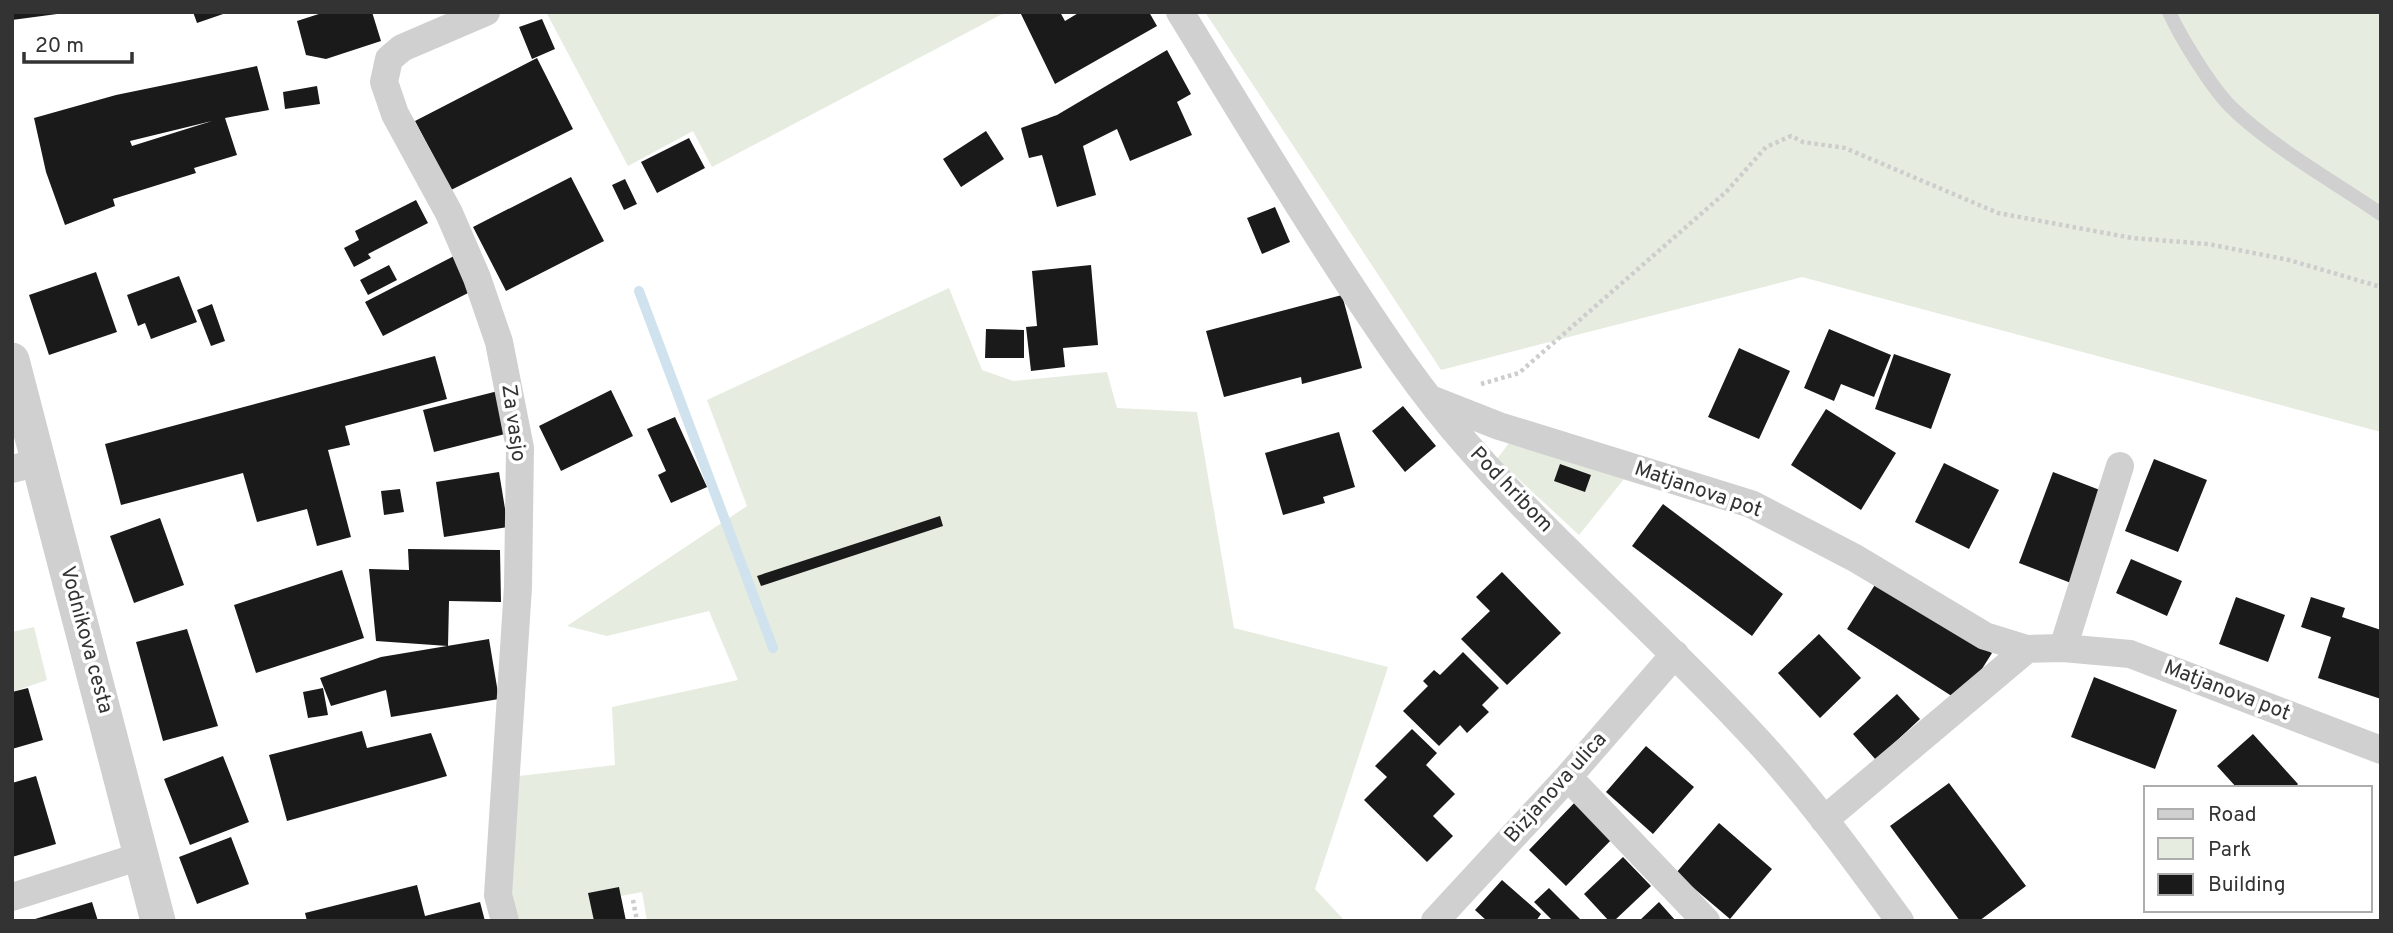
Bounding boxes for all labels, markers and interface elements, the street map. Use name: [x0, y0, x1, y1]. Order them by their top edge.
scale bar: [24, 21, 133, 65]
text: 20 m: [35, 33, 84, 60]
street label: Za vasjo: [494, 383, 532, 463]
street label: Pod hribom: [1463, 441, 1559, 539]
street label: Matjanova pot: [1631, 456, 1765, 524]
street label: Vodnikova cesta: [53, 563, 119, 717]
street label: Matjanova pot: [2160, 655, 2294, 727]
street label: Bizjanova ulica: [1499, 727, 1613, 849]
legend: [2144, 786, 2372, 912]
text: Road: [2208, 802, 2257, 829]
text: Park: [2208, 837, 2251, 864]
text: Building: [2208, 872, 2286, 899]

